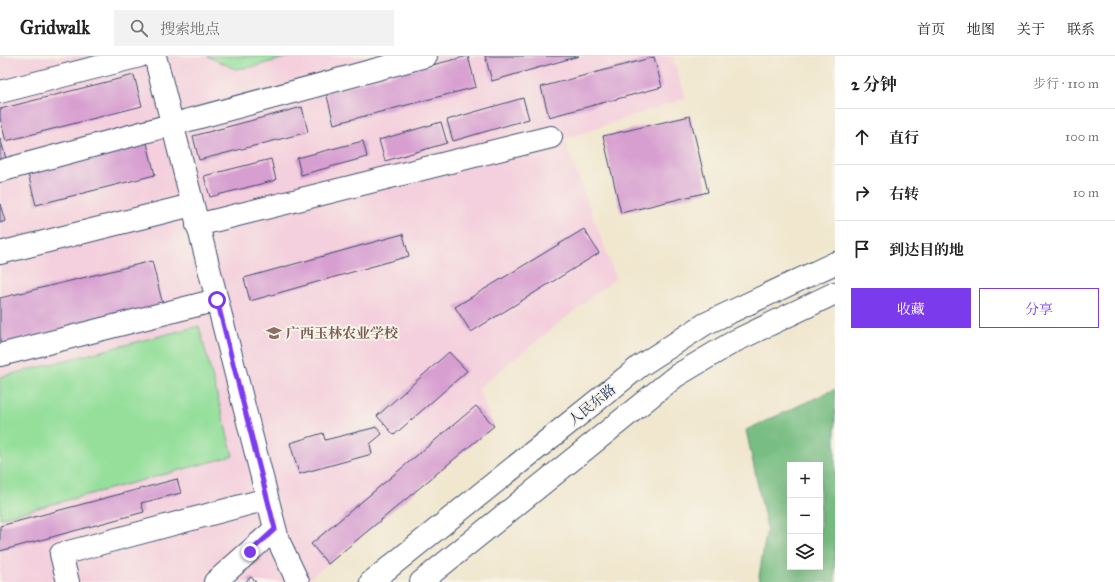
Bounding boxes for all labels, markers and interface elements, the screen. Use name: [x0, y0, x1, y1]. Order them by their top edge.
search box: [114, 10, 394, 46]
text: Gridwalk: [20, 16, 90, 39]
icon: search: [128, 17, 150, 39]
text: 搜索地点: [160, 20, 220, 38]
text: 首页: [917, 21, 945, 38]
text: 地图: [967, 21, 995, 38]
text: 关于: [1017, 21, 1045, 38]
text: 联系: [1067, 21, 1095, 38]
text: 2 分钟: [851, 74, 897, 95]
text: 步行 · 110 m: [1033, 76, 1099, 92]
icon: ahead: [851, 126, 873, 148]
text: 直行: [889, 129, 919, 147]
text: 100 m: [1065, 129, 1099, 145]
icon: right: [851, 182, 873, 204]
text: 右转: [889, 185, 919, 203]
text: 10 m: [1073, 185, 1099, 201]
icon: arrive: [851, 238, 873, 260]
text: 到达目的地: [889, 241, 964, 259]
button: 收藏: [851, 288, 971, 328]
button: 分享: [979, 288, 1099, 328]
route start: [208, 291, 226, 309]
school or university icon: 广西玉林农业学校: [265, 324, 283, 342]
place label: 广西玉林农业学校: [286, 325, 398, 342]
street label: 人民东路: [565, 381, 619, 429]
map controls: [787, 462, 823, 570]
button: +: [787, 462, 823, 498]
button: −: [787, 498, 823, 534]
button: layers: [787, 534, 823, 570]
route end: [241, 543, 259, 561]

